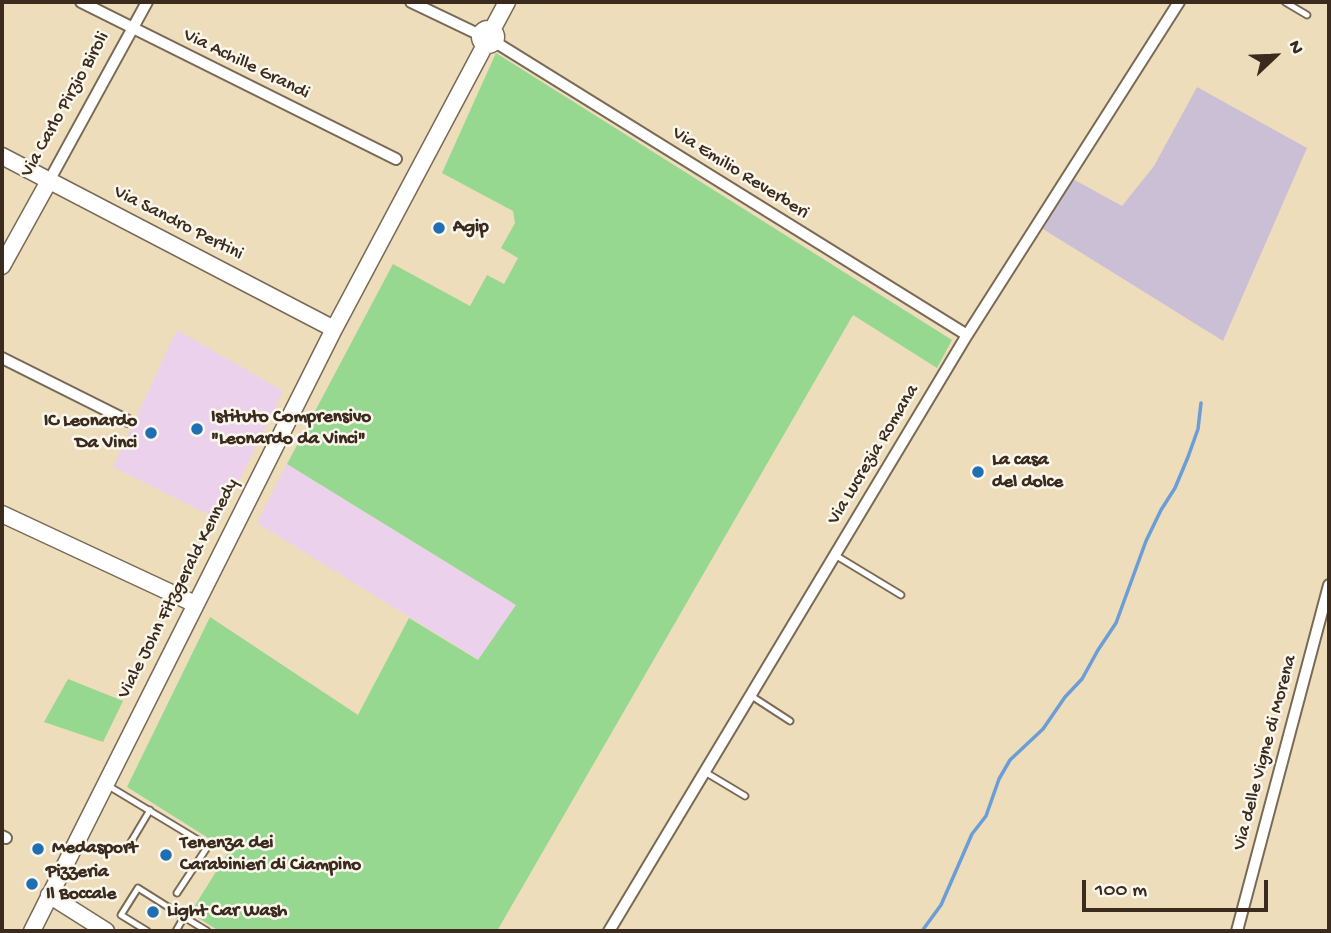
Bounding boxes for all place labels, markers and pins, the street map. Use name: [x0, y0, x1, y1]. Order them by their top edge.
place label: Agip: [453, 217, 488, 239]
marker: Agip: [431, 220, 447, 236]
place label: Istituto Comprensivo "Leonardo da Vinci": [211, 407, 371, 451]
place label: IC Leonardo Da Vinci: [44, 411, 137, 455]
marker: Istituto Comprensivo "Leonardo da Vinci": [189, 421, 205, 437]
marker: IC Leonardo Da Vinci: [143, 425, 159, 441]
place label: La casa del dolce: [992, 450, 1063, 494]
marker: La casa del dolce: [970, 464, 986, 480]
place label: Tenenza dei Carabinieri di Ciampino: [180, 833, 361, 877]
place label: Medasport: [52, 838, 137, 860]
marker: Medasport: [30, 841, 46, 857]
marker: Tenenza dei Carabinieri di Ciampino: [158, 847, 174, 863]
place label: Pizzeria Il Boccale: [46, 862, 116, 906]
marker: Pizzeria Il Boccale: [24, 876, 40, 892]
place label: Light Car Wash: [167, 901, 287, 923]
marker: Light Car Wash: [145, 904, 161, 920]

